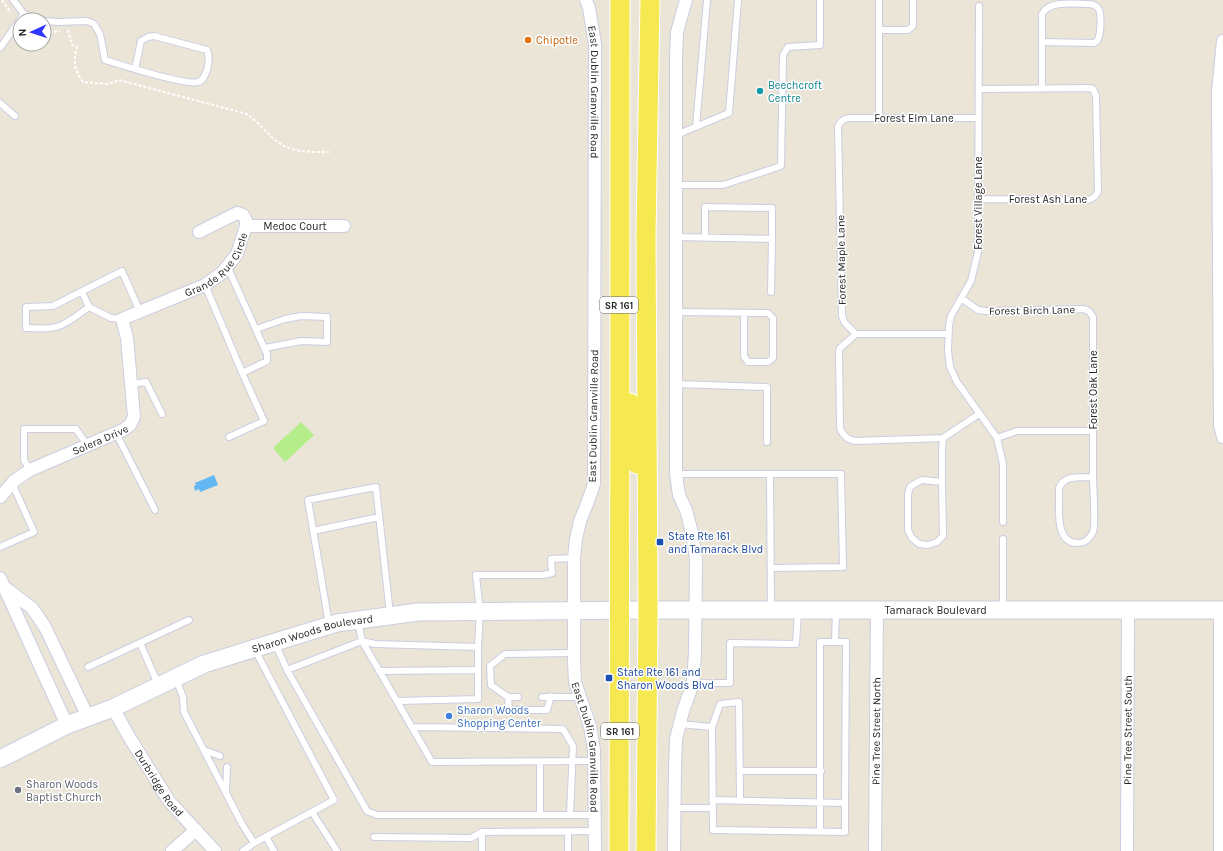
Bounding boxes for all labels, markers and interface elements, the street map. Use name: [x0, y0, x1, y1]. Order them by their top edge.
north arrow: [12, 12, 52, 52]
street label: East Dublin Granville Road: [585, 25, 601, 159]
text: N: [16, 28, 29, 37]
place label: Chipotle: [536, 34, 578, 47]
marker: Chipotle: [523, 35, 533, 45]
place label: Beechcroft Centre: [768, 79, 822, 105]
marker: Beechcroft Centre: [755, 86, 765, 96]
street label: Forest Elm Lane: [874, 112, 954, 125]
street label: Forest Village Lane: [972, 156, 985, 250]
street label: Forest Ash Lane: [1009, 193, 1088, 206]
street label: Forest Maple Lane: [834, 214, 849, 305]
street label: Medoc Court: [263, 220, 327, 233]
street label: Grande Rue Circle: [183, 231, 251, 300]
road number: SR 161: [600, 297, 638, 313]
street label: Forest Birch Lane: [989, 303, 1076, 318]
street label: East Dublin Granville Road: [586, 349, 601, 483]
street label: Forest Oak Lane: [1087, 350, 1100, 430]
street label: Solera Drive: [70, 422, 131, 458]
place label: State Rte 161 and Tamarack Blvd: [668, 530, 763, 556]
marker: State Rte 161 and Tamarack Blvd: [655, 537, 665, 547]
street label: Tamarack Boulevard: [885, 604, 987, 617]
street label: Sharon Woods Boulevard: [250, 612, 374, 656]
place label: State Rte 161 and Sharon Woods Blvd: [617, 666, 714, 692]
marker: State Rte 161 and Sharon Woods Blvd: [604, 673, 614, 683]
street label: Pine Tree Street South: [1121, 675, 1135, 785]
street label: Pine Tree Street North: [870, 677, 883, 785]
street label: East Dublin Granville Road: [568, 680, 601, 813]
place label: Sharon Woods Shopping Center: [457, 704, 541, 730]
marker: Sharon Woods Shopping Center: [444, 711, 454, 721]
road number: SR 161: [601, 723, 639, 739]
street label: Durbridge Road: [132, 747, 186, 819]
place label: Sharon Woods Baptist Church: [26, 778, 102, 804]
marker: Sharon Woods Baptist Church: [13, 785, 23, 795]

